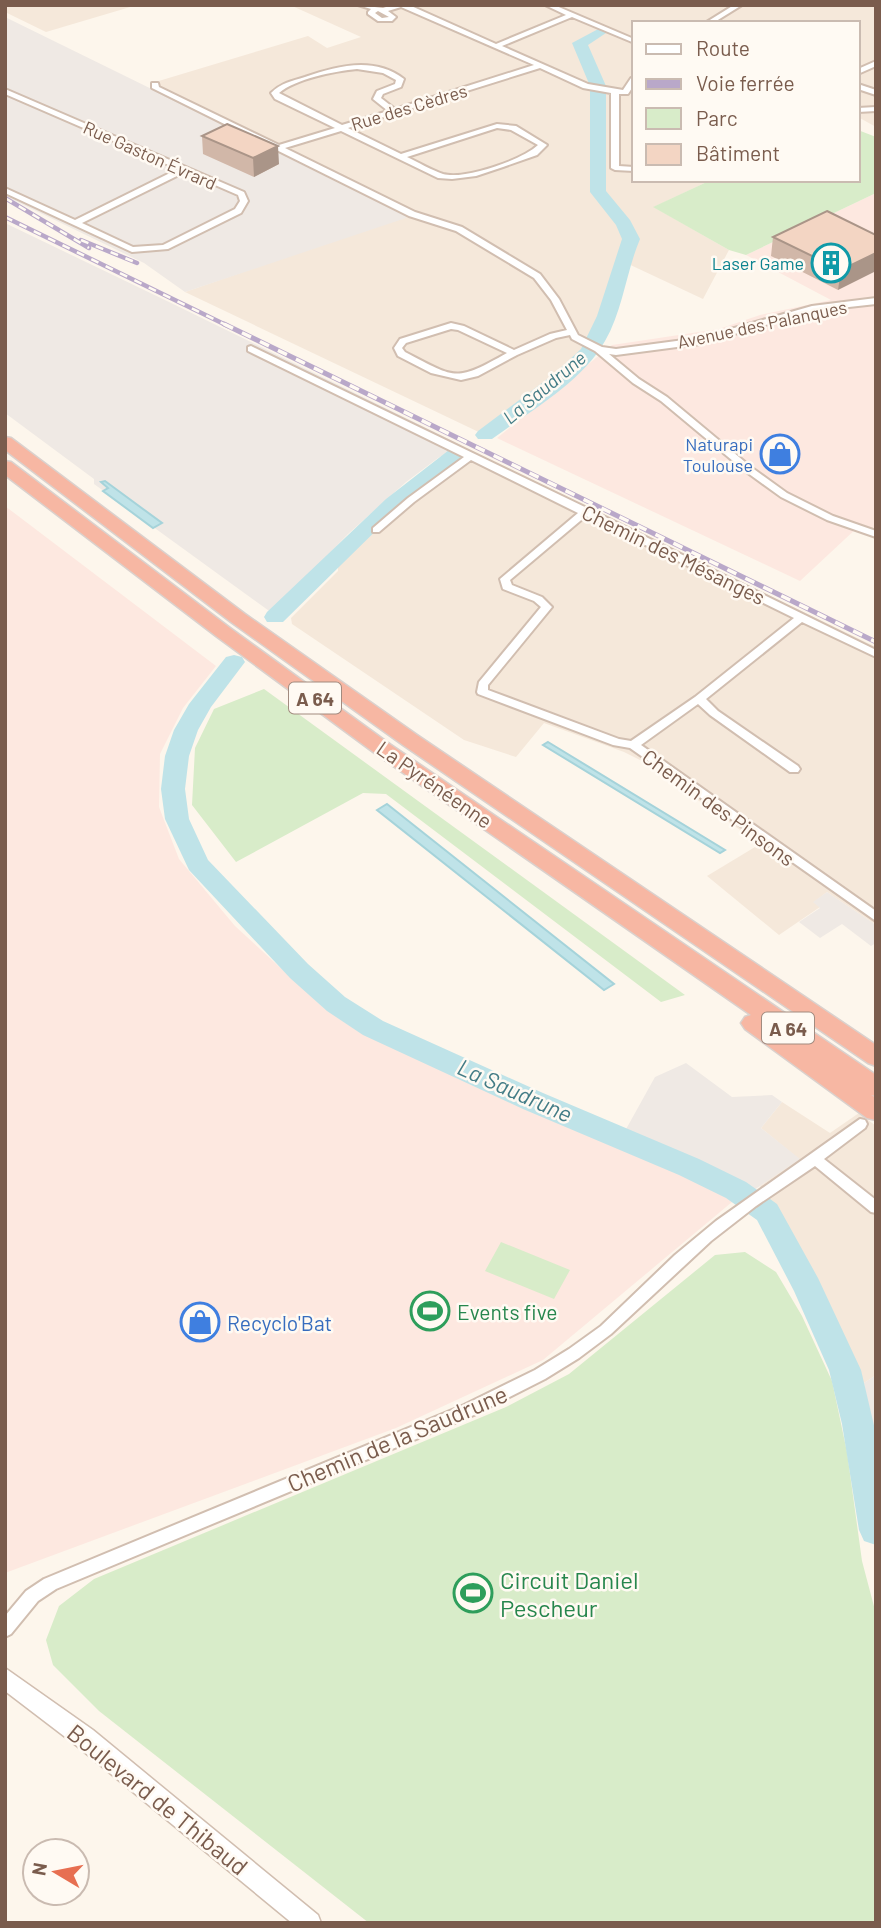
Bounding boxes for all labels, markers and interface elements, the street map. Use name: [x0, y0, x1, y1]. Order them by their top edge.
legend: [632, 21, 860, 182]
text: Route: [696, 35, 750, 60]
text: Voie ferrée: [696, 70, 795, 95]
street label: Rue des Cèdres: [348, 79, 470, 135]
text: Parc: [696, 105, 738, 130]
street label: Rue Gaston Évrard: [80, 116, 220, 194]
text: Bâtiment: [696, 140, 780, 165]
building icon: Laser Game: [810, 242, 852, 284]
place label: Laser Game: [712, 252, 804, 274]
street label: Avenue des Palanques: [675, 295, 849, 353]
water label: La Saudrune: [498, 346, 590, 428]
place label: Naturapi Toulouse: [683, 433, 753, 476]
shop icon: Naturapi Toulouse: [759, 433, 801, 475]
street label: Chemin des Mésanges: [578, 499, 770, 609]
road number: A 64: [289, 682, 341, 713]
street label: La Pyrénéenne: [373, 735, 497, 833]
street label: Chemin des Pinsons: [638, 743, 800, 871]
road number: A 64: [762, 1012, 814, 1044]
water label: La Saudrune: [453, 1052, 577, 1128]
sports icon: Events five: [409, 1290, 451, 1332]
place label: Events five: [457, 1299, 557, 1324]
shop icon: Recyclo'Bat: [179, 1301, 221, 1343]
place label: Recyclo'Bat: [227, 1310, 332, 1335]
street label: Chemin de la Saudrune: [282, 1378, 512, 1498]
place label: Circuit Daniel Pescheur: [500, 1565, 639, 1622]
sports icon: Circuit Daniel Pescheur: [452, 1572, 494, 1614]
street label: Boulevard de Thibaud: [62, 1717, 254, 1881]
north arrow: [21, 1837, 91, 1907]
text: N: [26, 1861, 51, 1877]

